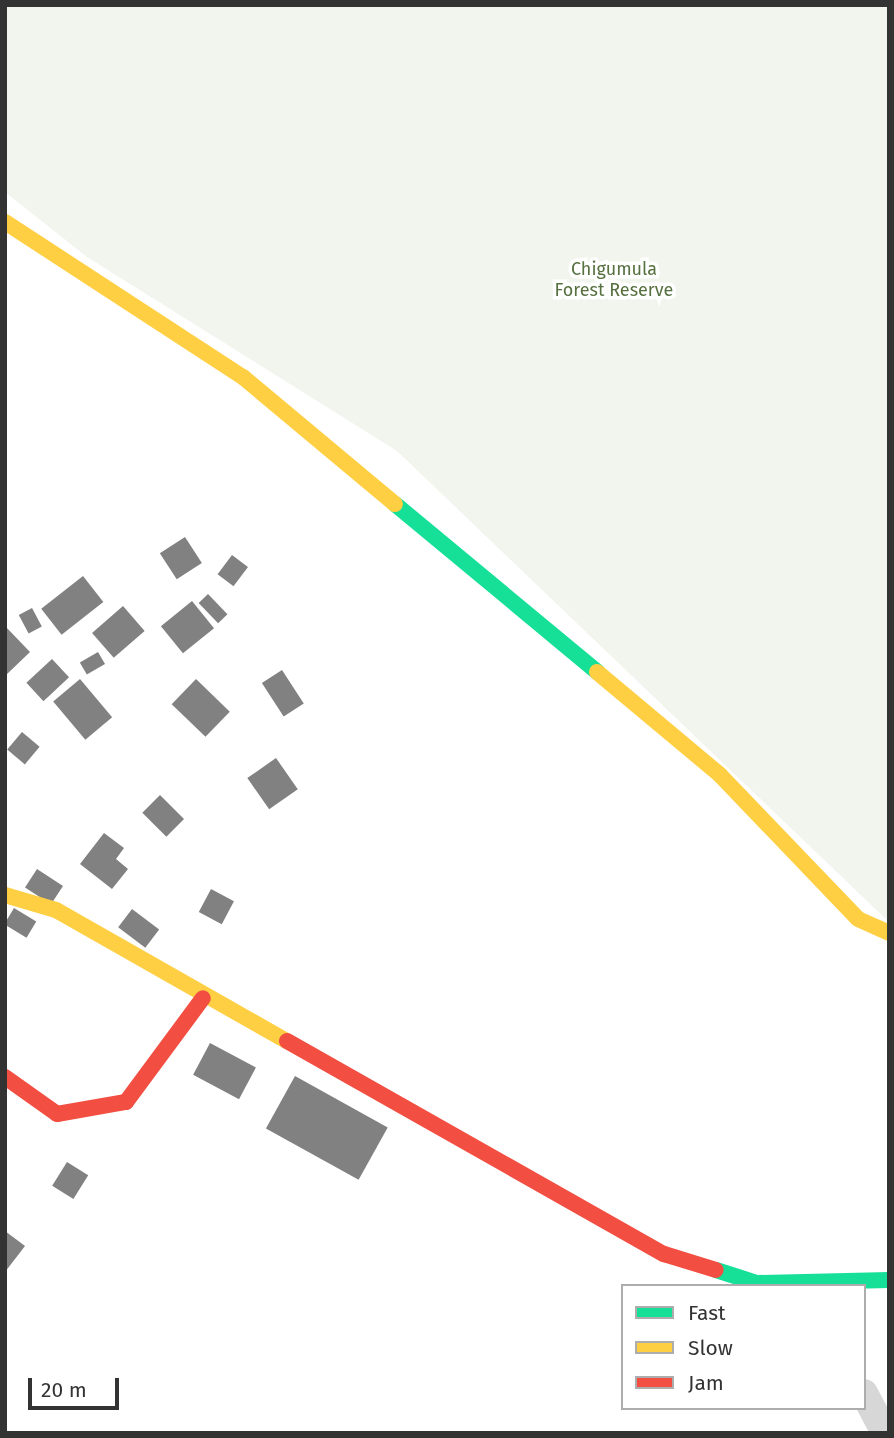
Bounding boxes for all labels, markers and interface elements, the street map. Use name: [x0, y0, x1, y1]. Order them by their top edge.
park label: Chigumula Forest Reserve: [555, 259, 673, 302]
legend: [621, 1284, 866, 1410]
text: Fast: [688, 1300, 726, 1326]
text: Slow: [688, 1335, 733, 1361]
scale bar: [32, 1364, 122, 1408]
text: Jam: [688, 1370, 724, 1396]
text: 20 m: [41, 1377, 87, 1403]

